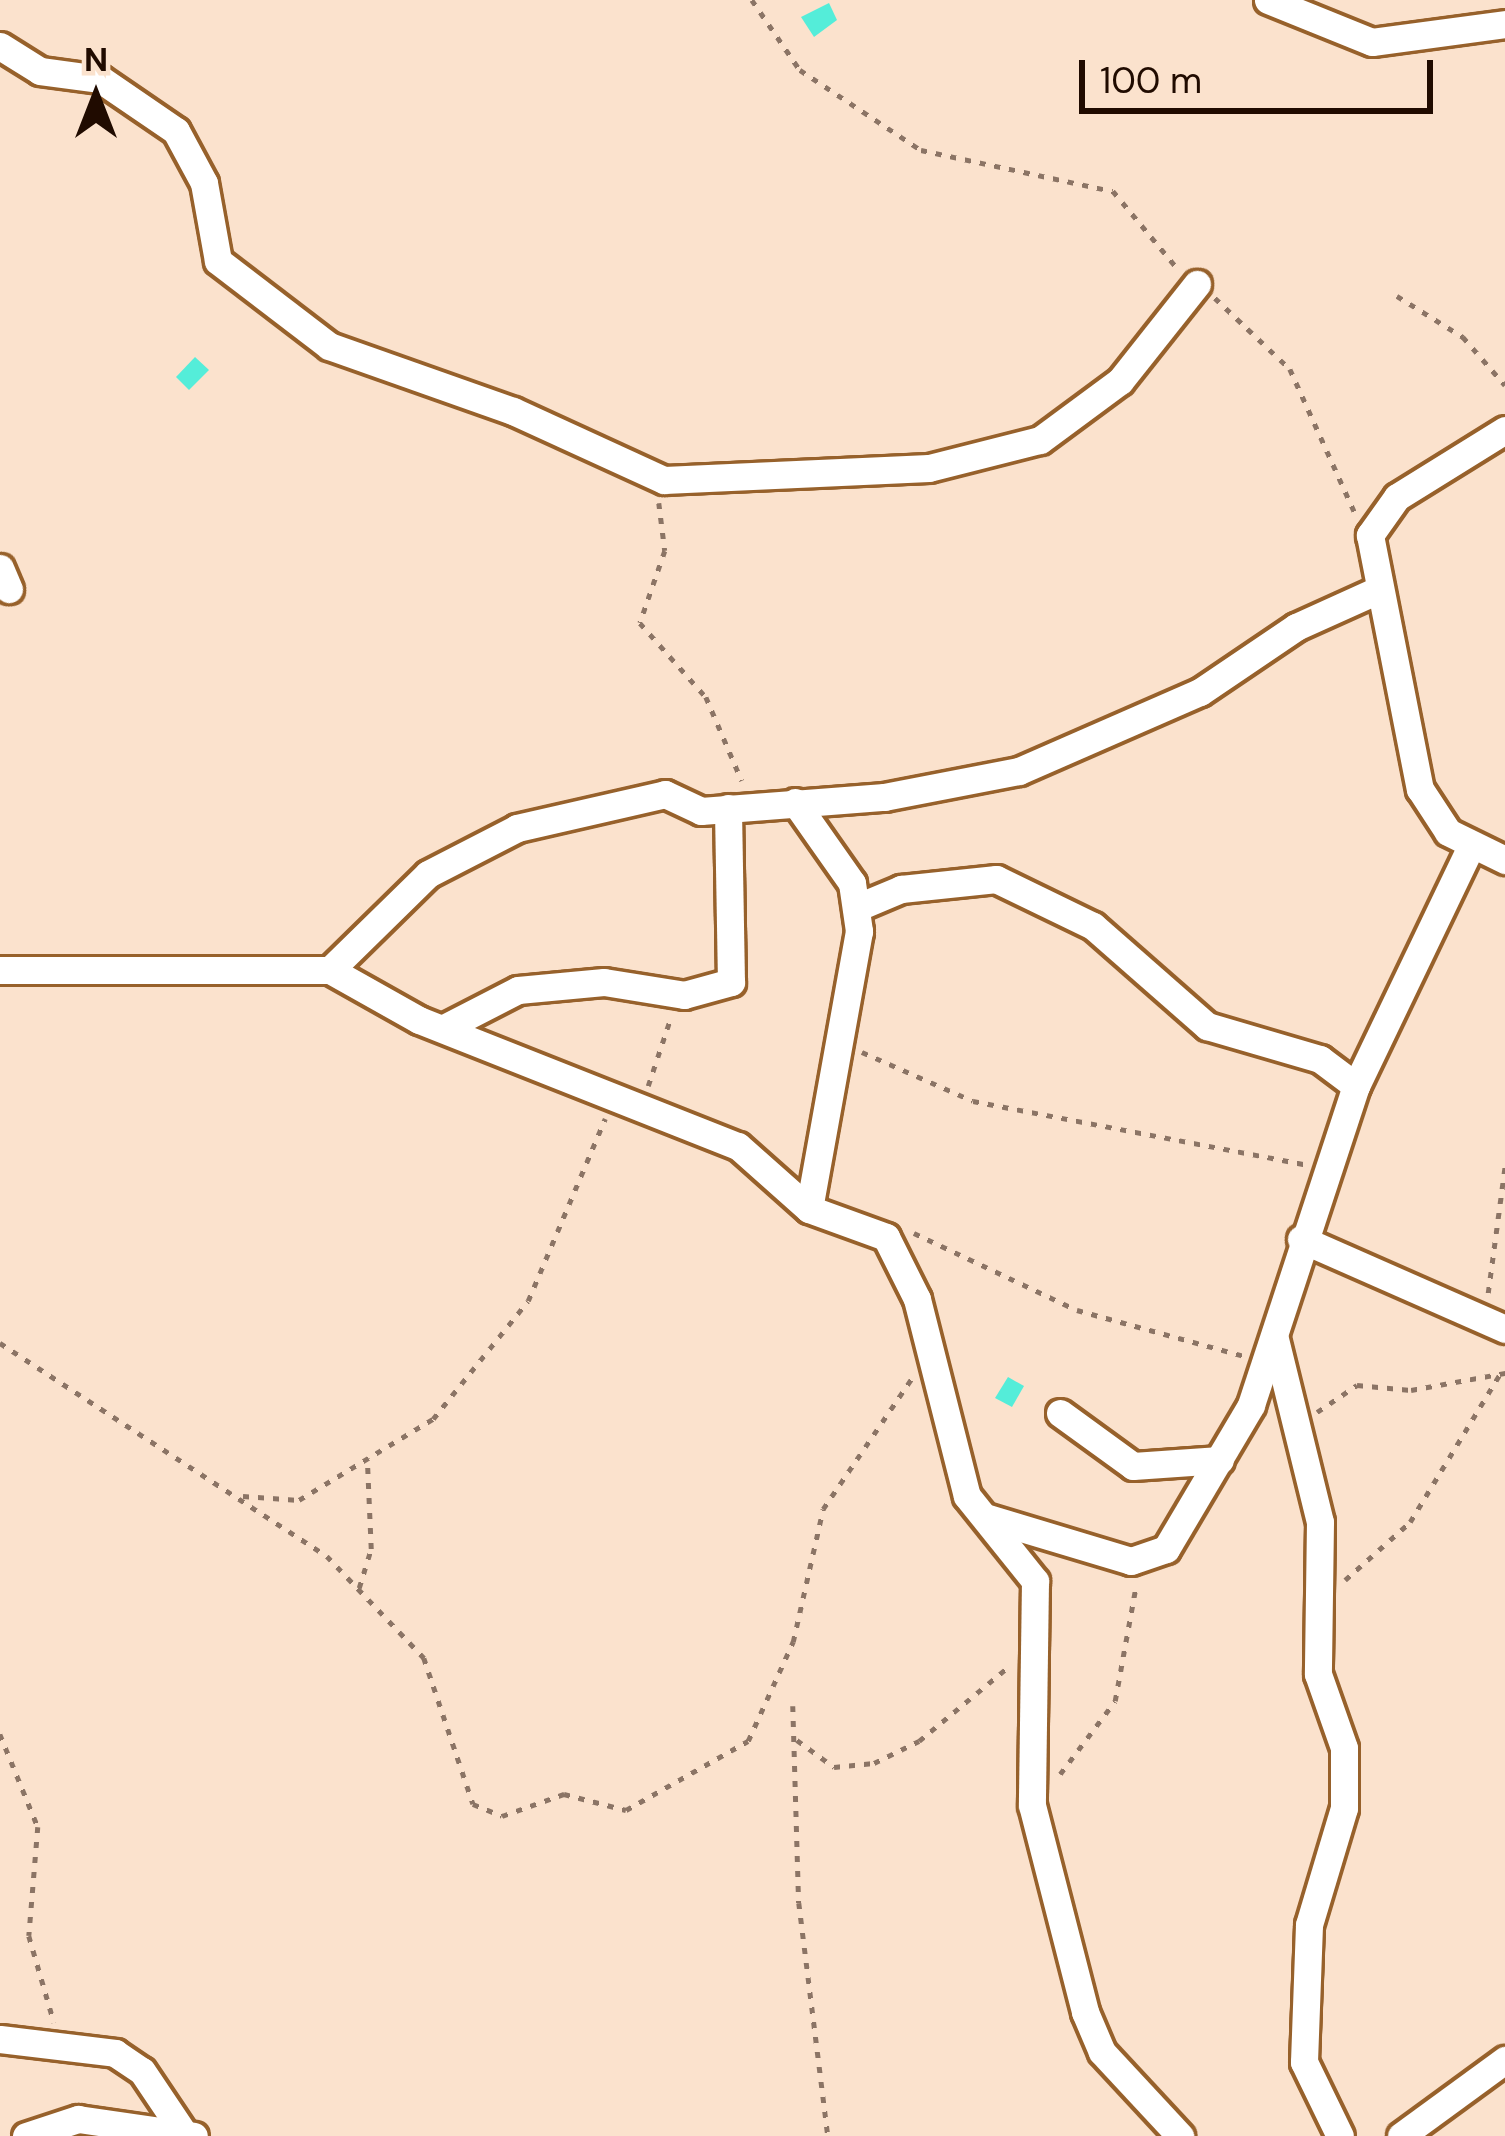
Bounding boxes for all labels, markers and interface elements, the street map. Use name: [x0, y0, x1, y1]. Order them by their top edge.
north arrow: [36, 36, 156, 156]
scale bar: [1085, 36, 1439, 110]
text: N: [84, 38, 108, 81]
text: 100 m: [1100, 57, 1202, 104]

